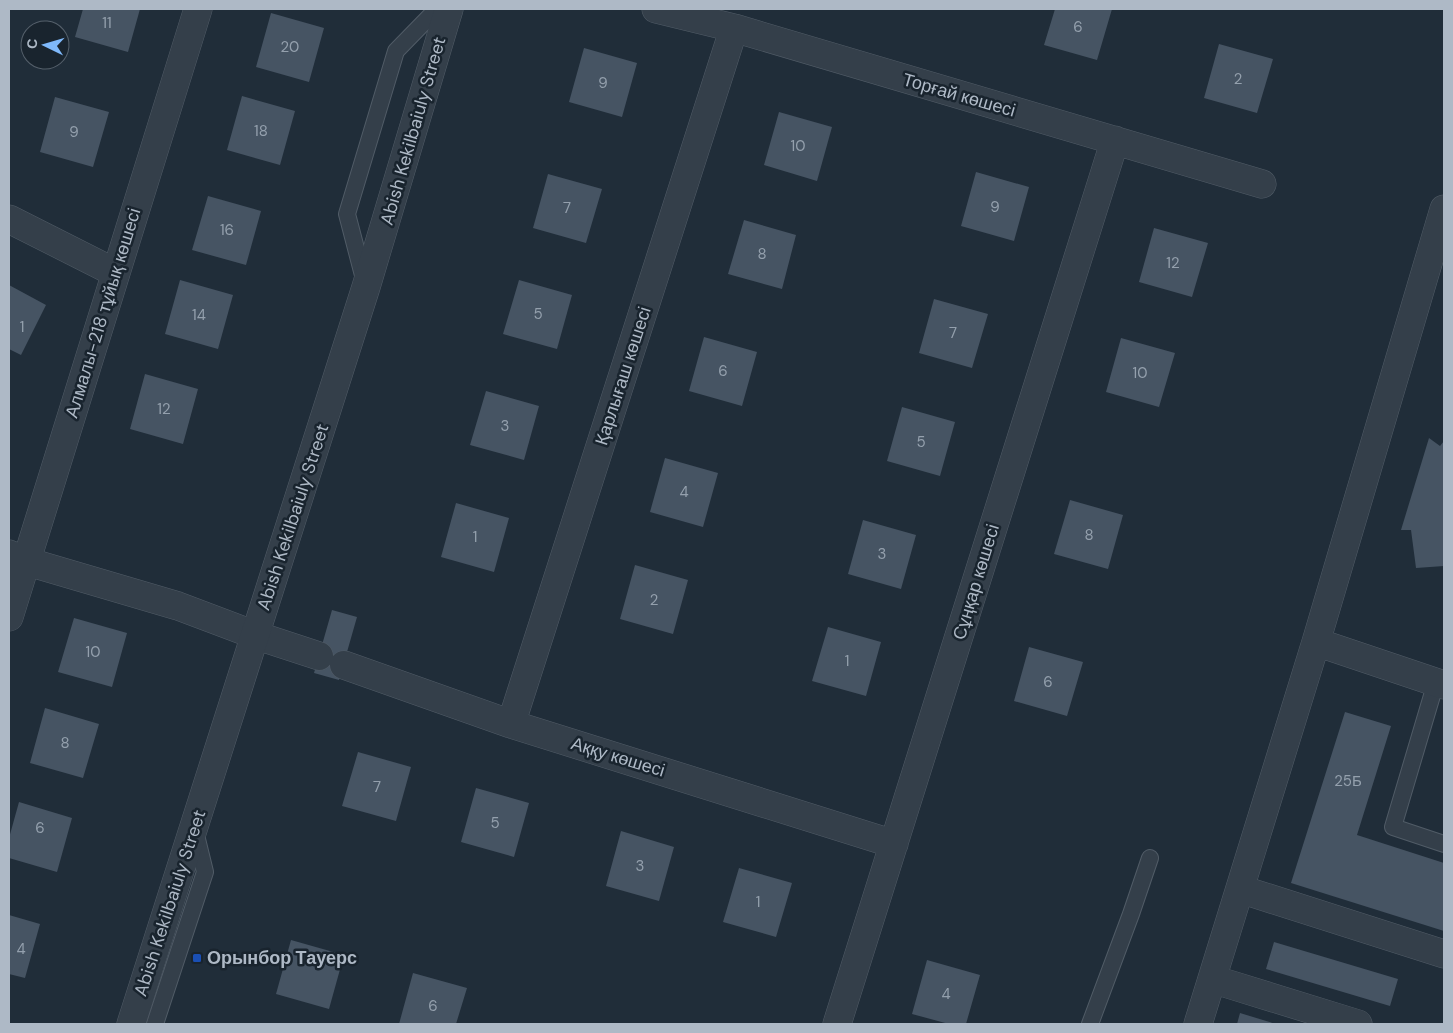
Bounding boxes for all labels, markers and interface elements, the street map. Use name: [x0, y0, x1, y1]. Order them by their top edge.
house number: 11: [102, 13, 112, 33]
house number: 6: [1073, 17, 1083, 37]
north arrow: [20, 20, 70, 70]
street label: Abish Kekilbaiuly Street: [375, 34, 451, 228]
house number: 20: [281, 37, 299, 57]
text: С: [23, 38, 41, 50]
street label: Торғай көшесі: [900, 67, 1018, 123]
house number: 2: [1234, 69, 1242, 89]
house number: 9: [598, 73, 608, 93]
house number: 18: [254, 121, 268, 141]
house number: 9: [69, 122, 79, 142]
house number: 10: [791, 136, 805, 156]
house number: 9: [990, 197, 1000, 217]
house number: 7: [563, 198, 571, 218]
street label: Алмалы-218 тұйық көшесі: [60, 205, 146, 421]
house number: 16: [220, 220, 234, 240]
house number: 8: [757, 244, 767, 264]
house number: 12: [1166, 253, 1180, 273]
house number: 5: [533, 304, 543, 324]
street label: Қарлығаш көшесі: [589, 304, 657, 448]
house number: 14: [192, 305, 206, 325]
house number: 1: [20, 317, 24, 337]
house number: 7: [949, 323, 957, 343]
house number: 6: [718, 361, 728, 381]
house number: 10: [1133, 363, 1147, 383]
house number: 12: [157, 399, 171, 419]
house number: 3: [501, 416, 509, 436]
street label: Abish Kekilbaiuly Street: [251, 421, 335, 613]
house number: 5: [916, 432, 926, 452]
house number: 4: [679, 482, 689, 502]
street label: Сұңқар көшесі: [947, 521, 1005, 643]
house number: 8: [1084, 525, 1094, 545]
house number: 1: [473, 527, 477, 547]
house number: 3: [878, 544, 886, 564]
house number: 2: [650, 590, 658, 610]
house number: 10: [86, 642, 100, 662]
house number: 1: [845, 651, 849, 671]
house number: 6: [1043, 672, 1053, 692]
street label: Аққу көшесі: [568, 731, 668, 783]
house number: 8: [60, 733, 70, 753]
house number: 25Б: [1334, 771, 1362, 791]
house number: 7: [373, 777, 381, 797]
street label: Abish Kekilbaiuly Street: [128, 807, 212, 999]
house number: 5: [490, 813, 500, 833]
house number: 6: [35, 818, 45, 838]
house number: 3: [636, 856, 644, 876]
house number: 1: [756, 892, 760, 912]
house number: 4: [16, 939, 26, 959]
place label: Орынбор Тауерс: [207, 946, 357, 970]
marker: Орынбор Тауерс: [191, 952, 203, 964]
house number: 4: [941, 984, 951, 1004]
house number: 6: [428, 996, 438, 1016]

